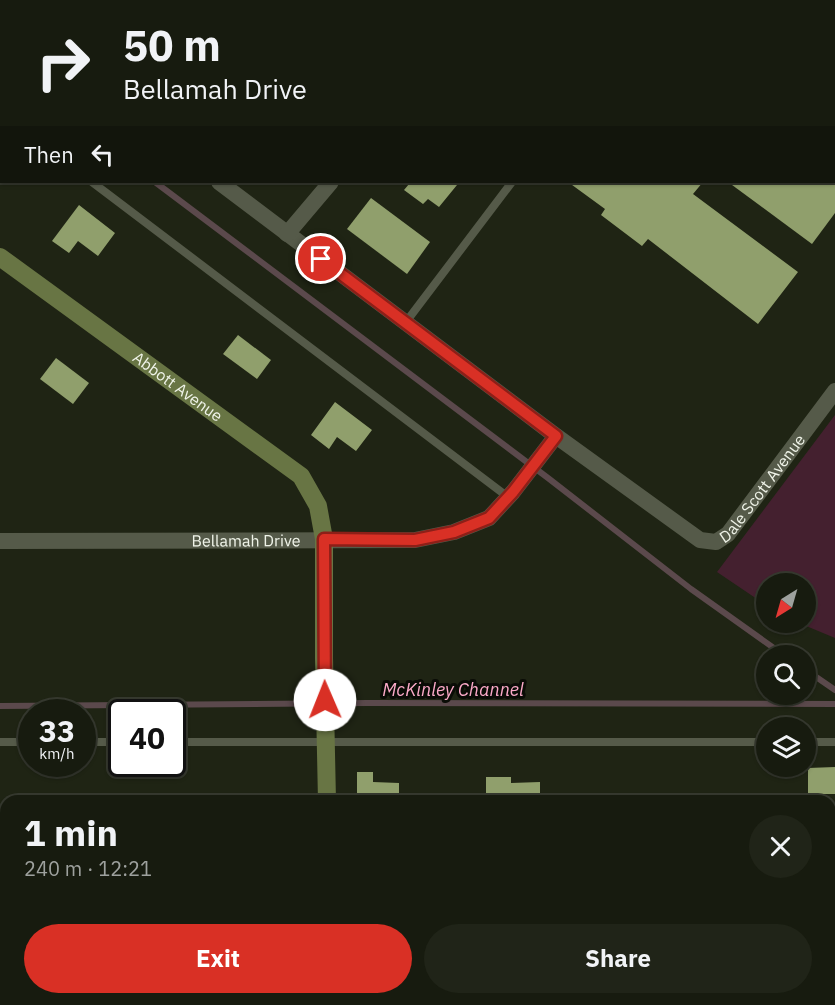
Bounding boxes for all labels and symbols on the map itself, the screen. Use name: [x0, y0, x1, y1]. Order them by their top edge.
pin: [295, 233, 346, 284]
street label: Abbott Avenue: [129, 347, 227, 426]
street label: Dale Scott Avenue: [715, 430, 809, 547]
street label: Bellamah Drive: [191, 530, 301, 551]
north arrow: [756, 573, 816, 633]
position arrow: [293, 668, 357, 732]
water label: McKinley Channel: [382, 678, 524, 701]
speed limit sign: 40: [108, 699, 186, 777]

